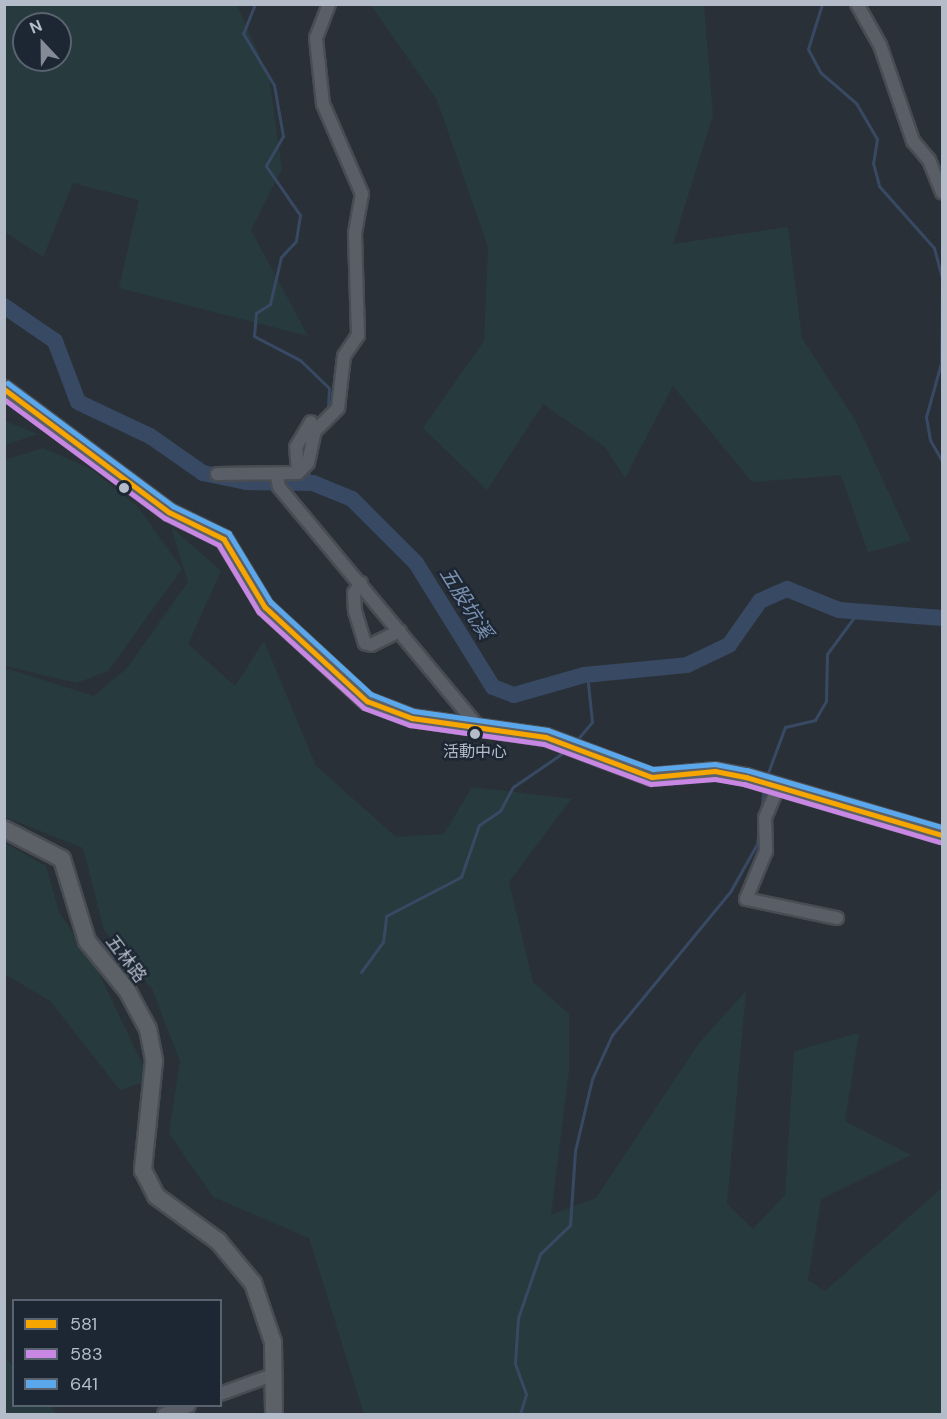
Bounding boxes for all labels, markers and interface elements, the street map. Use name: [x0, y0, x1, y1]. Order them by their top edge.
north arrow: [12, 12, 72, 72]
text: N: [26, 15, 45, 39]
unlabelled marker: [118, 482, 130, 494]
water label: 五股坑溪: [435, 563, 497, 643]
marker: 活動中心: [469, 728, 481, 740]
place label: 活動中心: [443, 742, 507, 762]
street label: 五林路: [101, 931, 151, 987]
legend: [12, 1299, 222, 1407]
text: 581: [70, 1312, 97, 1336]
text: 583: [70, 1342, 103, 1366]
text: 641: [70, 1372, 98, 1396]

